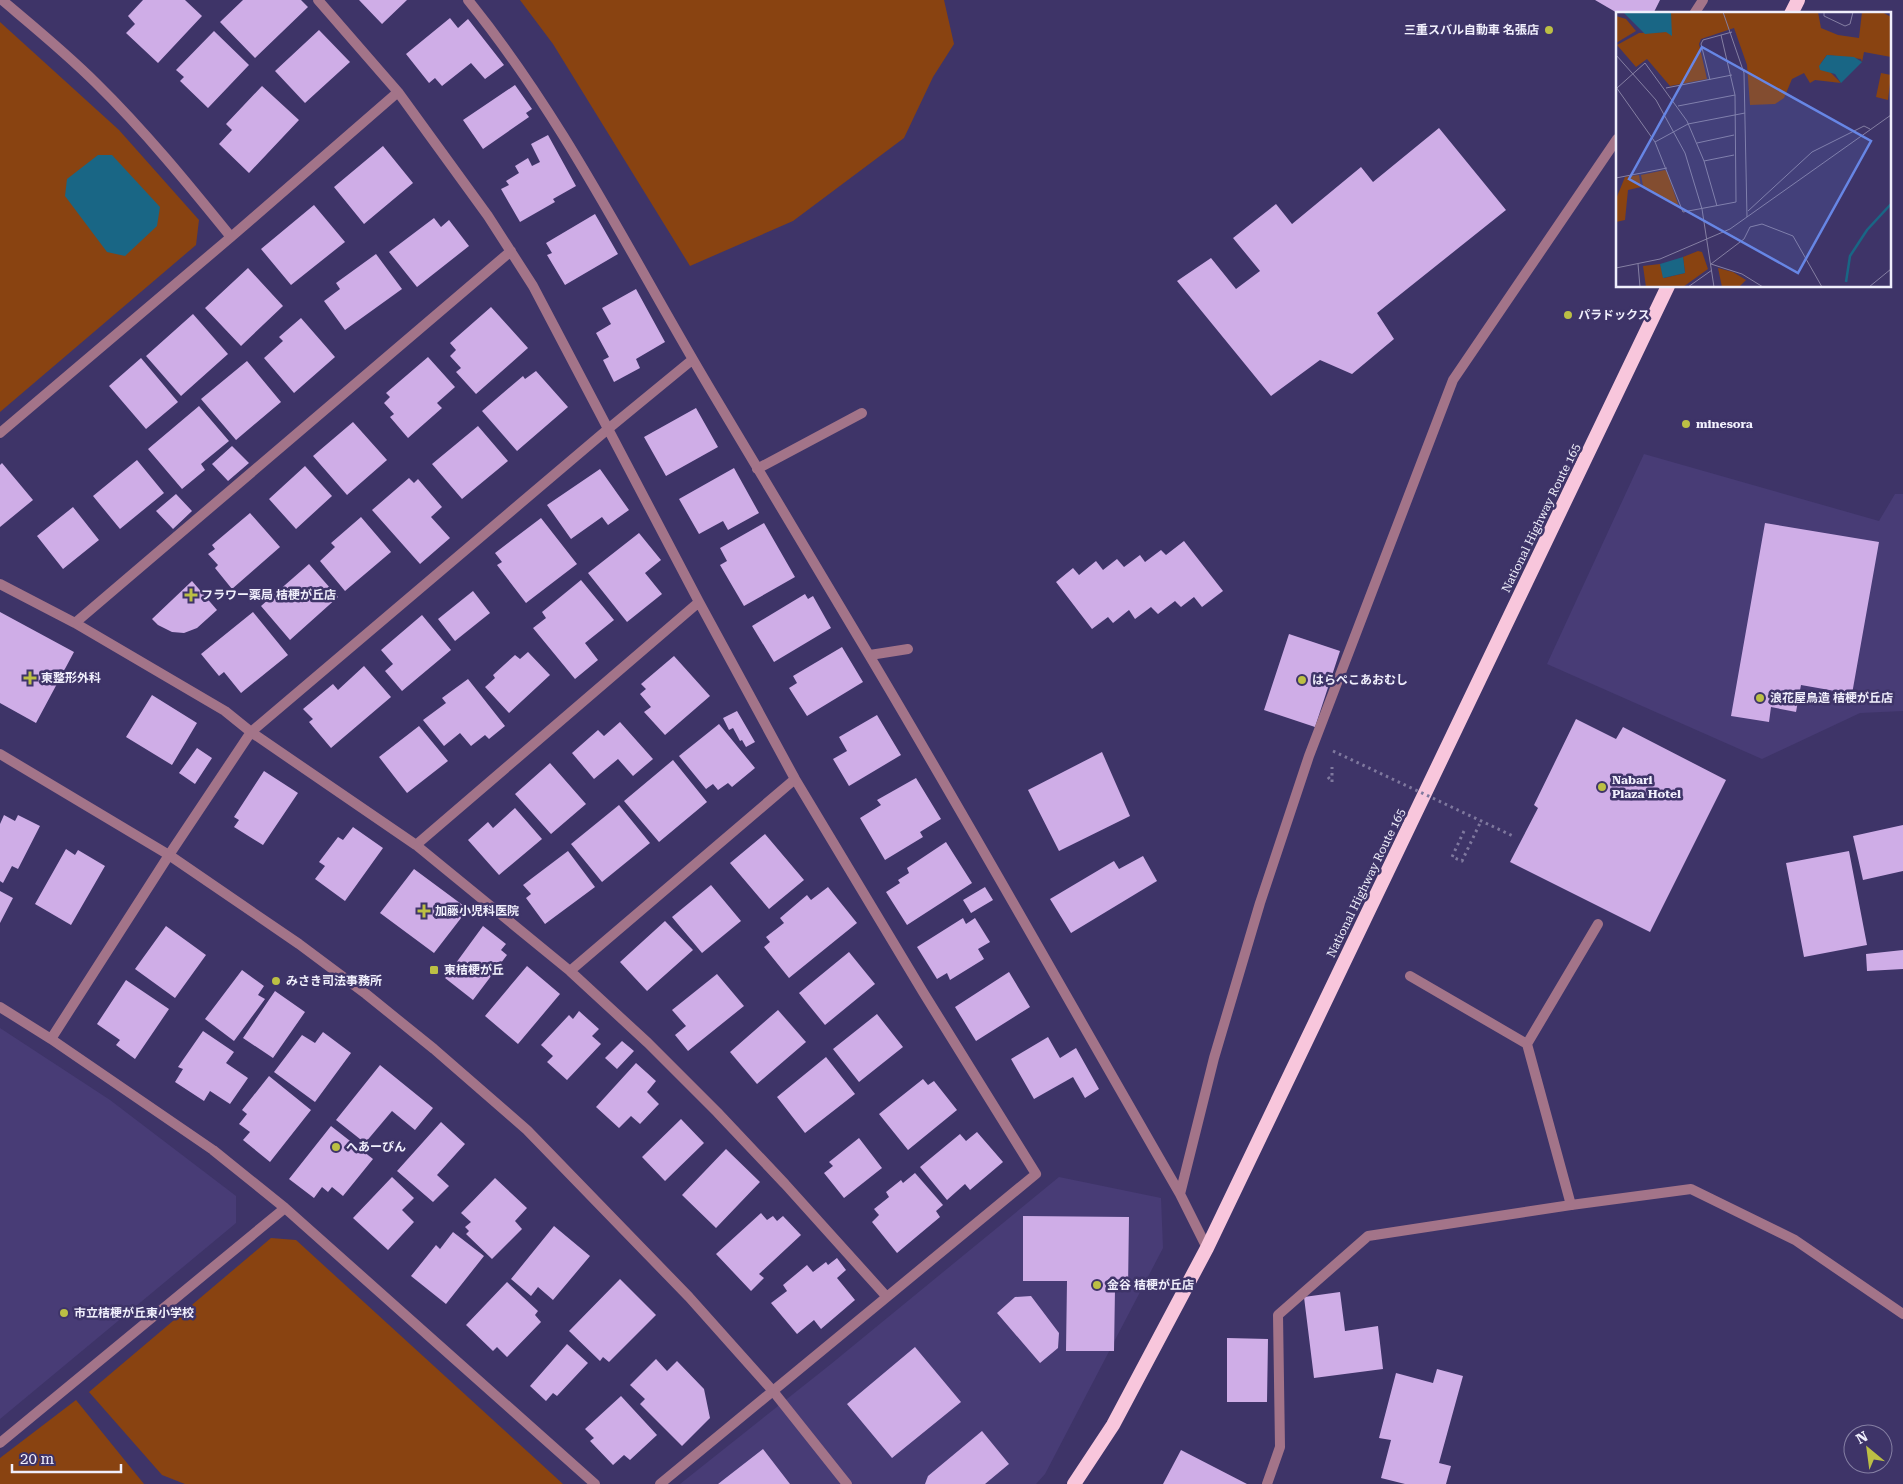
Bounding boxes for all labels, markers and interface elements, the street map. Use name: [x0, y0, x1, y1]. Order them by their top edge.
inset map: [1616, 12, 1890, 288]
place label: 三重スバル自動車 名張店: [1404, 23, 1539, 37]
marker: 三重スバル自動車 名張店: [1543, 24, 1555, 36]
place label: パラドックス: [1578, 308, 1650, 322]
marker: パラドックス: [1562, 309, 1574, 321]
place label: minesora: [1696, 417, 1753, 431]
marker: minesora: [1680, 418, 1692, 430]
street label: National Highway Route 165: [1499, 441, 1583, 595]
place label: フラワー薬局 桔梗が丘店: [201, 588, 336, 602]
marker: フラワー薬局 桔梗が丘店: [185, 589, 197, 601]
marker: 東整形外科: [23, 671, 37, 685]
place label: 東整形外科: [41, 671, 101, 685]
place label: はらぺこあおむし: [1312, 673, 1408, 687]
marker: はらぺこあおむし: [1296, 674, 1308, 686]
place label: 浪花屋鳥造 桔梗が丘店: [1770, 691, 1893, 705]
marker: 浪花屋鳥造 桔梗が丘店: [1754, 692, 1766, 704]
place label: Nabari Plaza Hotel: [1612, 773, 1681, 801]
marker: Nabari Plaza Hotel: [1596, 781, 1608, 793]
street label: National Highway Route 165: [1324, 806, 1408, 960]
marker: 加藤小児科医院: [417, 904, 431, 918]
place label: 加藤小児科医院: [435, 904, 519, 918]
place label: 東桔梗が丘: [444, 963, 504, 977]
marker: 東桔梗が丘: [428, 964, 440, 976]
place label: みさき司法事務所: [286, 974, 382, 988]
marker: みさき司法事務所: [270, 975, 282, 987]
place label: へあーぴん: [346, 1140, 406, 1154]
marker: へあーぴん: [330, 1141, 342, 1153]
place label: 金谷 桔梗が丘店: [1107, 1278, 1194, 1292]
marker: 金谷 桔梗が丘店: [1091, 1279, 1103, 1291]
place label: 市立桔梗が丘東小学校: [74, 1306, 194, 1320]
marker: 市立桔梗が丘東小学校: [58, 1307, 70, 1319]
north arrow: [1843, 1424, 1893, 1474]
text: N: [1853, 1428, 1870, 1447]
scale bar: [12, 1442, 121, 1474]
text: 20 m: [20, 1450, 55, 1468]

